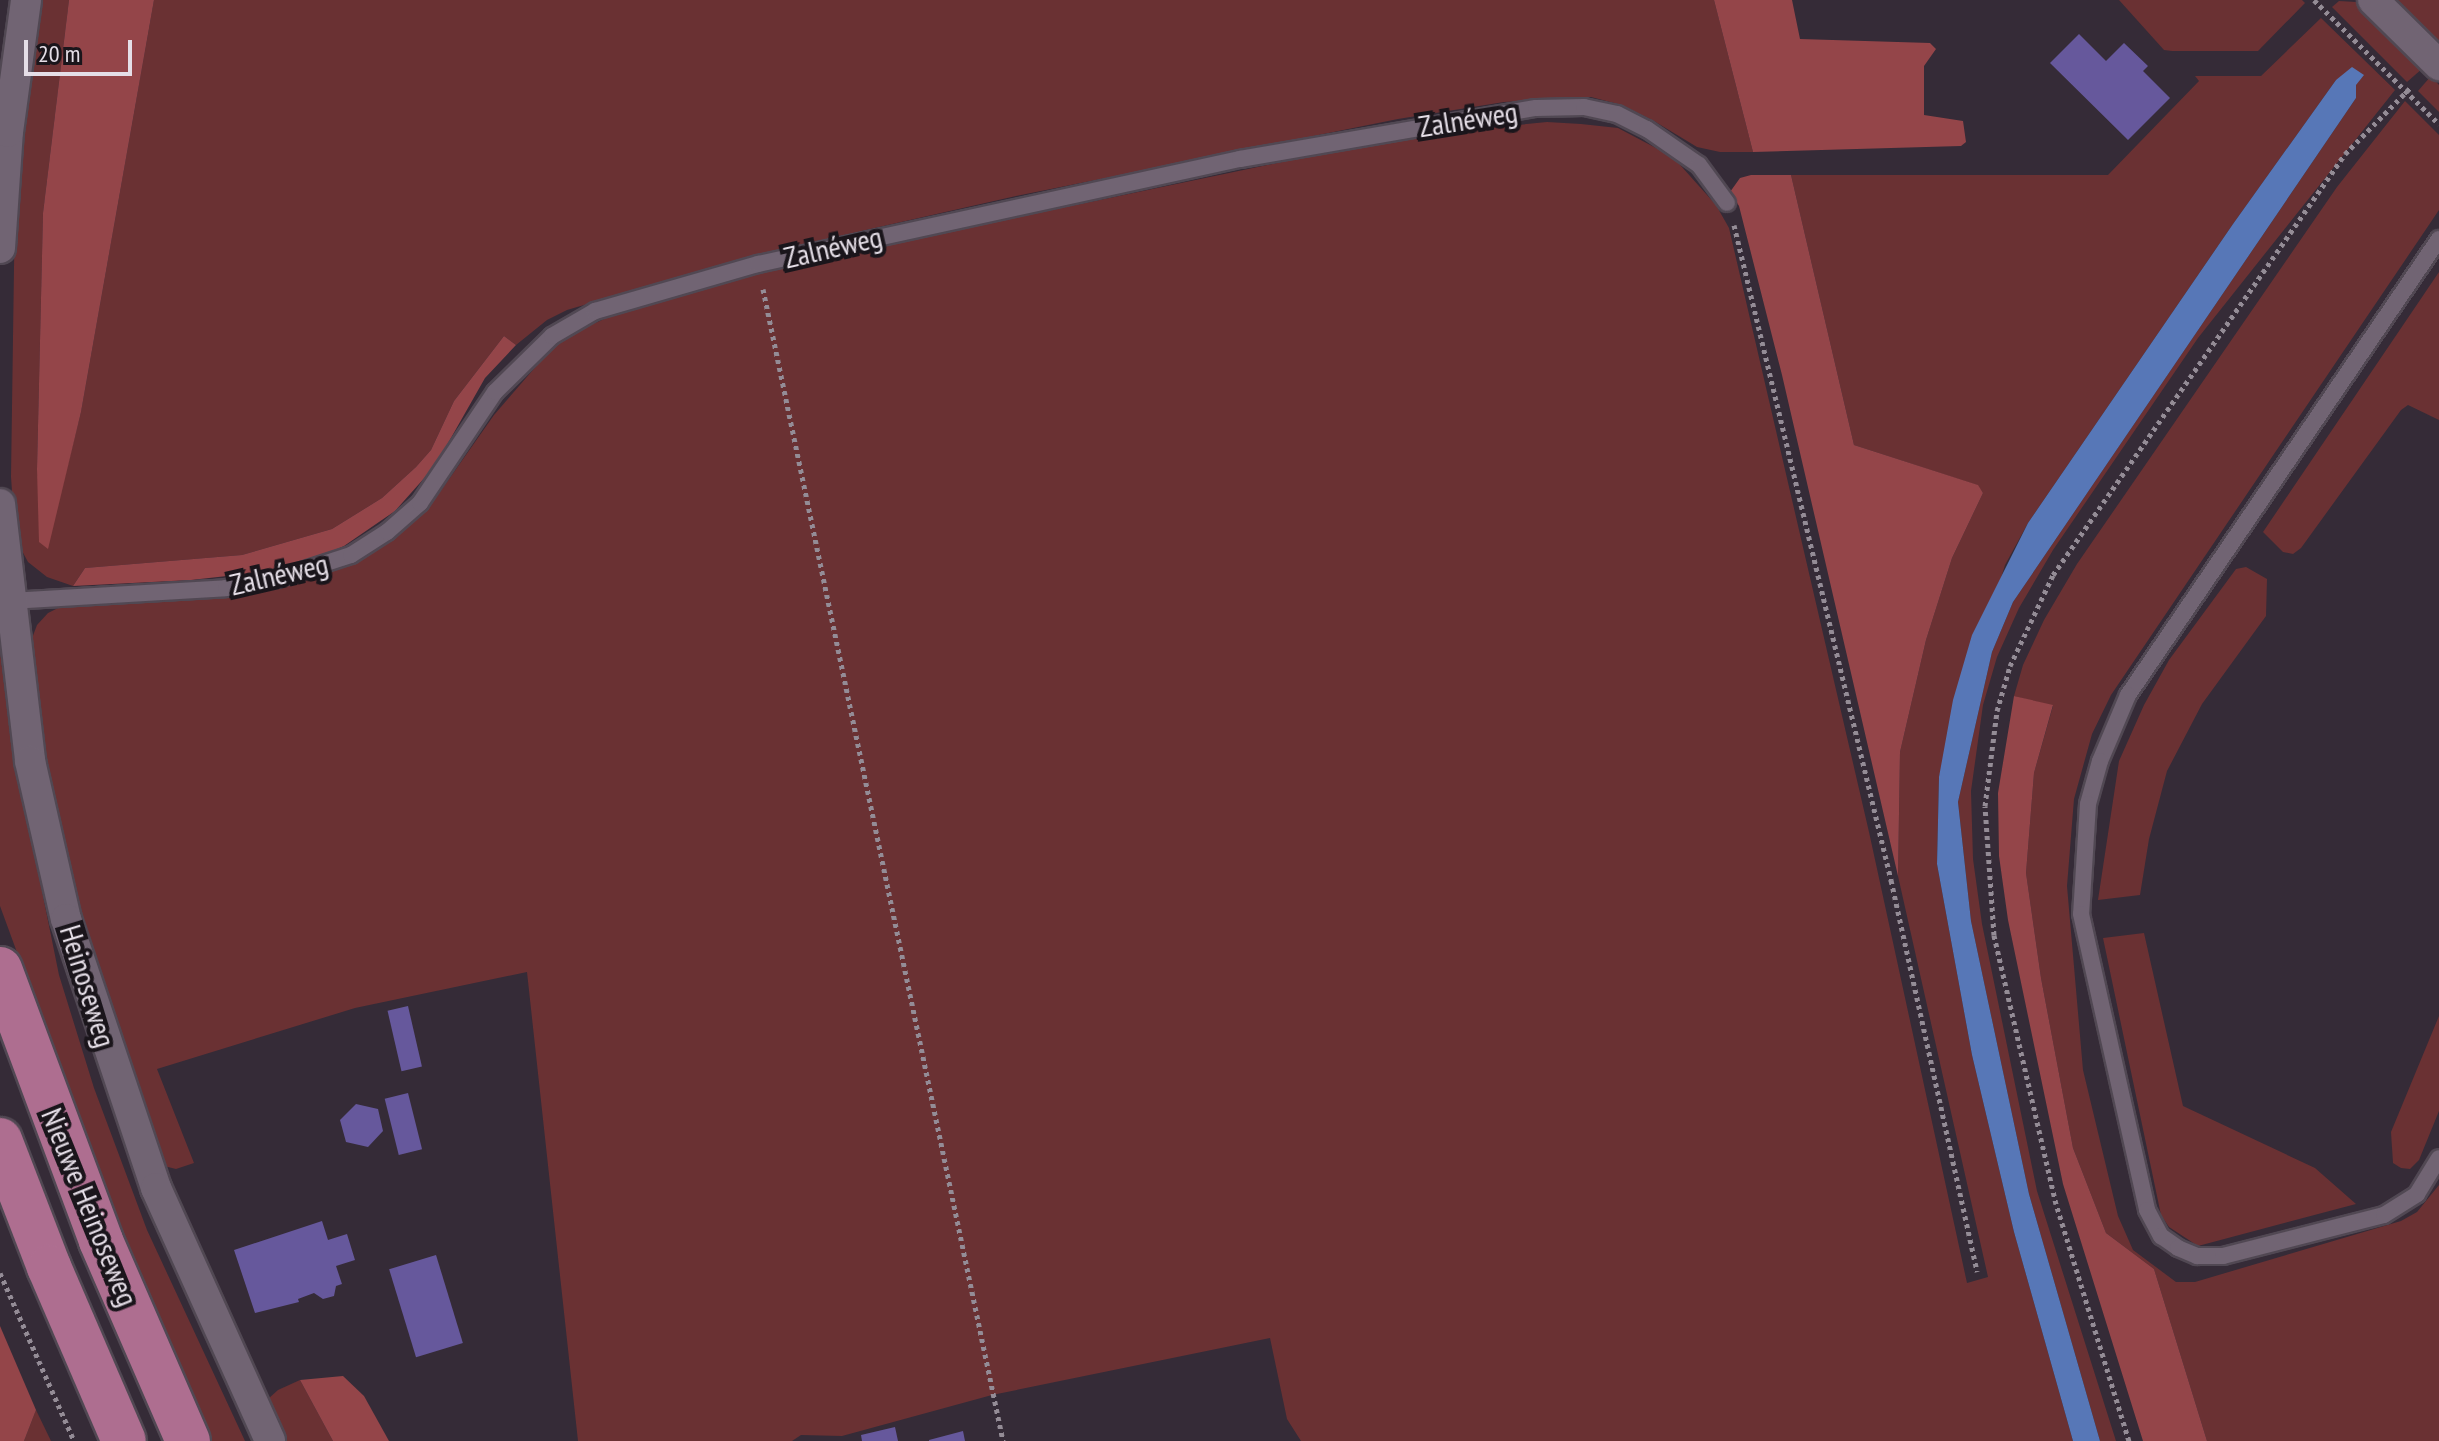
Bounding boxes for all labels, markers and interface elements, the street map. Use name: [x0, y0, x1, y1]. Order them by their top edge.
scale bar: [28, 24, 136, 74]
text: 20 m: [38, 38, 80, 69]
street label: Zalnéweg: [1416, 93, 1520, 145]
street label: Zalnéweg: [780, 218, 886, 276]
street label: Zalnéweg: [226, 545, 332, 603]
street label: Heinoseweg: [52, 921, 124, 1051]
street label: Nieuwe Heinoseweg: [34, 1103, 146, 1311]

